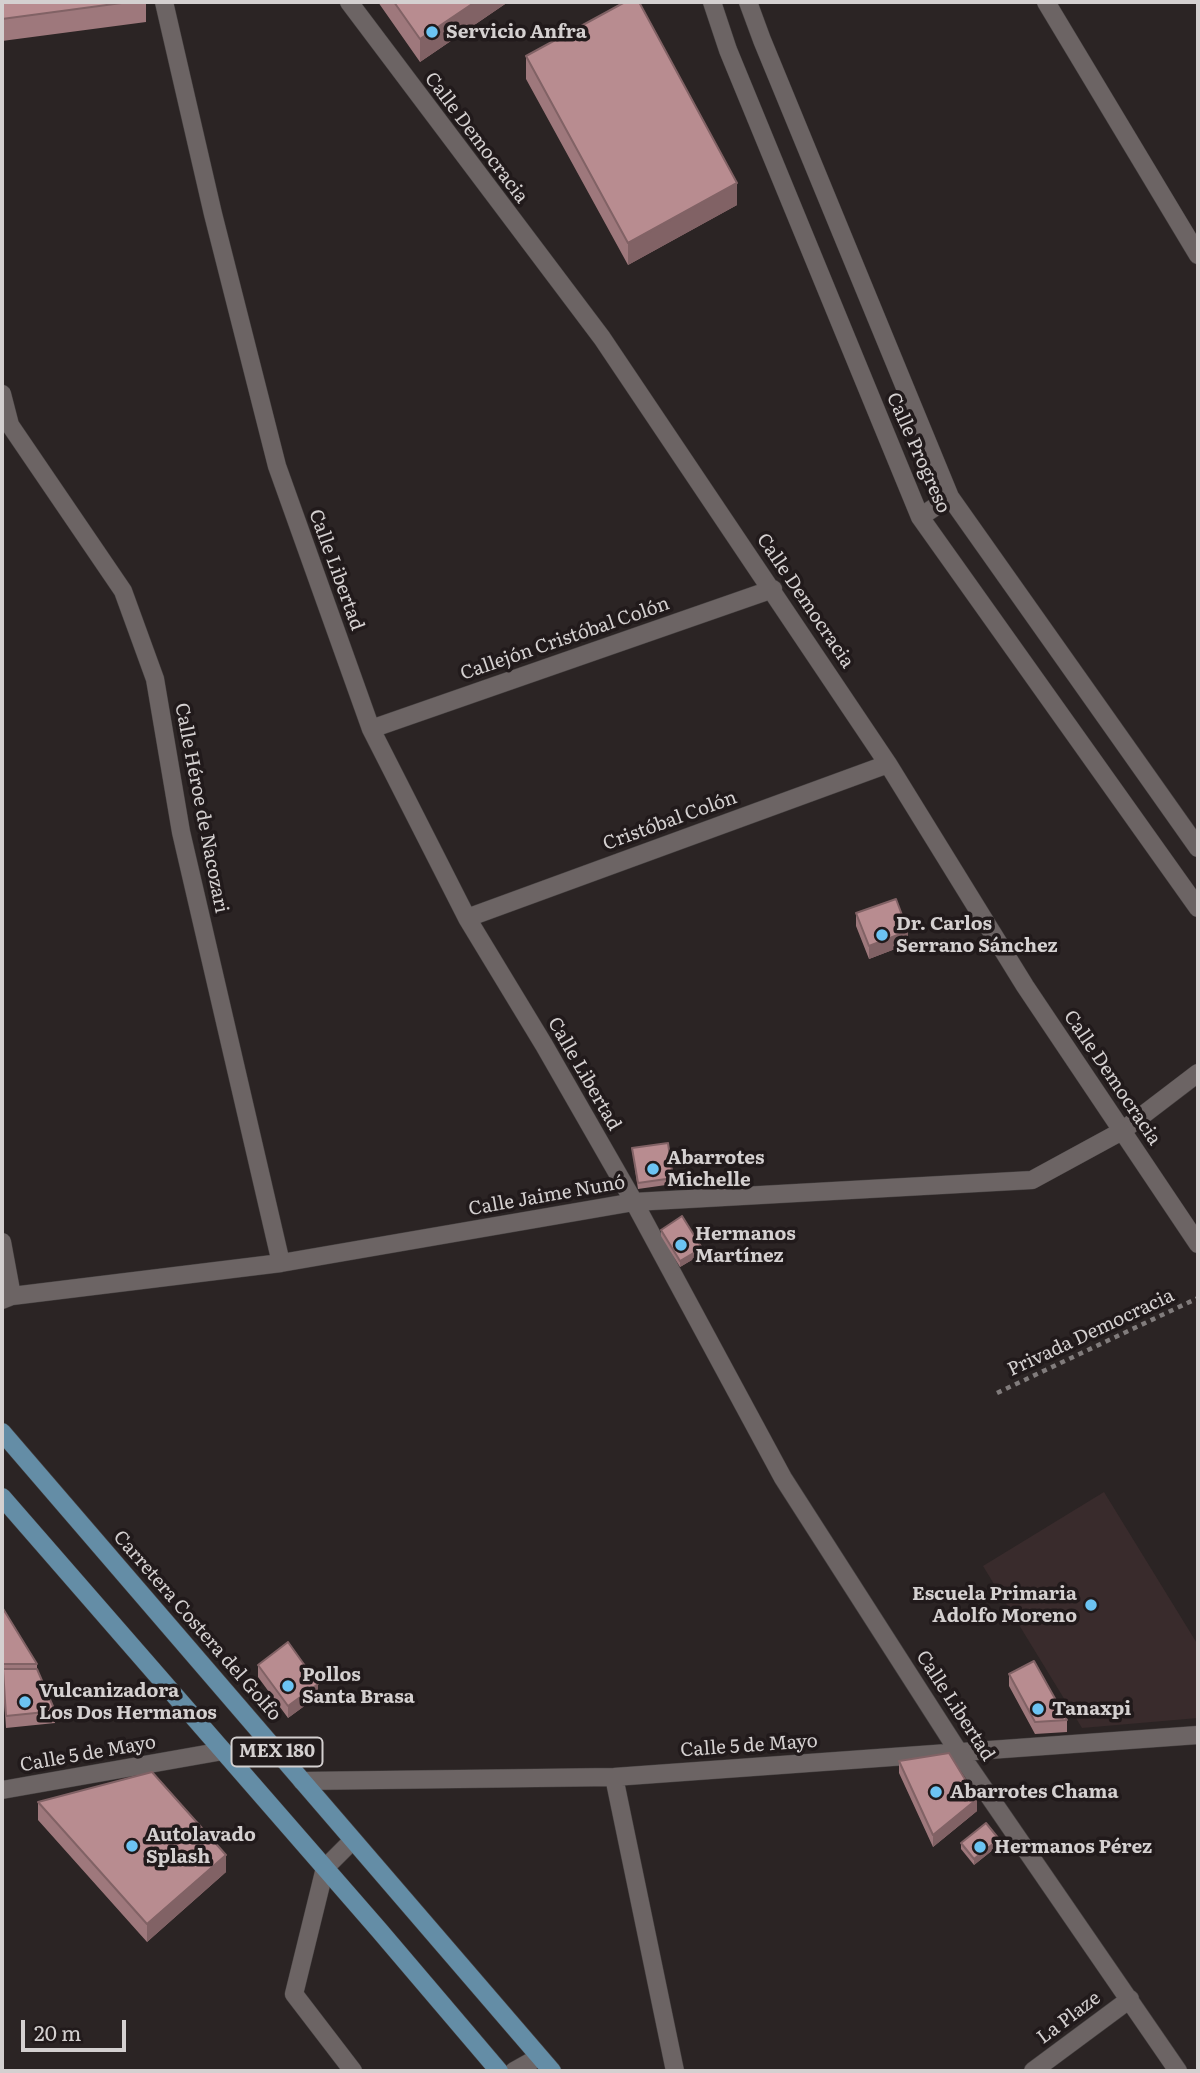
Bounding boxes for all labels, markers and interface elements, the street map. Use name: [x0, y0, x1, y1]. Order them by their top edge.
place label: Servicio Anfra: [446, 21, 587, 43]
marker: Servicio Anfra: [424, 24, 440, 40]
street label: Calle Democracia: [419, 68, 533, 208]
street label: Calle Progreso: [881, 389, 955, 517]
street label: Calle Libertad: [304, 506, 368, 634]
street label: Calle Democracia: [751, 529, 859, 673]
street label: Callejón Cristóbal Colón: [457, 592, 673, 686]
street label: Calle Héroe de Nacozari: [169, 701, 233, 915]
street label: Cristóbal Colón: [600, 786, 740, 856]
place label: Dr. Carlos Serrano Sánchez: [896, 913, 1058, 957]
marker: Dr. Carlos Serrano Sánchez: [874, 927, 890, 943]
street label: Calle Democracia: [1058, 1006, 1166, 1150]
street label: Calle Libertad: [542, 1013, 626, 1135]
place label: Abarrotes Michelle: [667, 1147, 764, 1191]
marker: Abarrotes Michelle: [645, 1161, 661, 1177]
street label: Calle Jaime Nunó: [467, 1171, 627, 1221]
place label: Hermanos Martínez: [695, 1223, 796, 1267]
marker: Hermanos Martínez: [673, 1237, 689, 1253]
street label: Privada Democracia: [1004, 1284, 1178, 1382]
street label: Carretera Costera del Golfo: [108, 1526, 286, 1726]
place label: Escuela Primaria Adolfo Moreno: [912, 1583, 1077, 1627]
marker: Escuela Primaria Adolfo Moreno: [1083, 1597, 1099, 1613]
street label: Calle Libertad: [911, 1647, 999, 1765]
place label: Pollos Santa Brasa: [302, 1664, 415, 1708]
marker: Pollos Santa Brasa: [280, 1678, 296, 1694]
place label: Vulcanizadora Los Dos Hermanos: [39, 1680, 217, 1724]
marker: Vulcanizadora Los Dos Hermanos: [17, 1694, 33, 1710]
place label: Tanaxpi: [1052, 1698, 1131, 1720]
marker: Tanaxpi: [1030, 1701, 1046, 1717]
street label: Calle 5 de Mayo: [680, 1730, 818, 1762]
street label: Calle 5 de Mayo: [18, 1731, 158, 1777]
road number: MEX 180: [232, 1737, 322, 1766]
place label: Abarrotes Chama: [950, 1781, 1118, 1803]
marker: Abarrotes Chama: [928, 1784, 944, 1800]
place label: Autolavado Splash: [146, 1824, 256, 1868]
place label: Hermanos Pérez: [994, 1836, 1152, 1858]
marker: Autolavado Splash: [124, 1838, 140, 1854]
marker: Hermanos Pérez: [972, 1839, 988, 1855]
street label: La Plaze: [1033, 1987, 1105, 2049]
scale bar: [24, 2007, 130, 2050]
text: 20 m: [34, 2016, 81, 2047]

